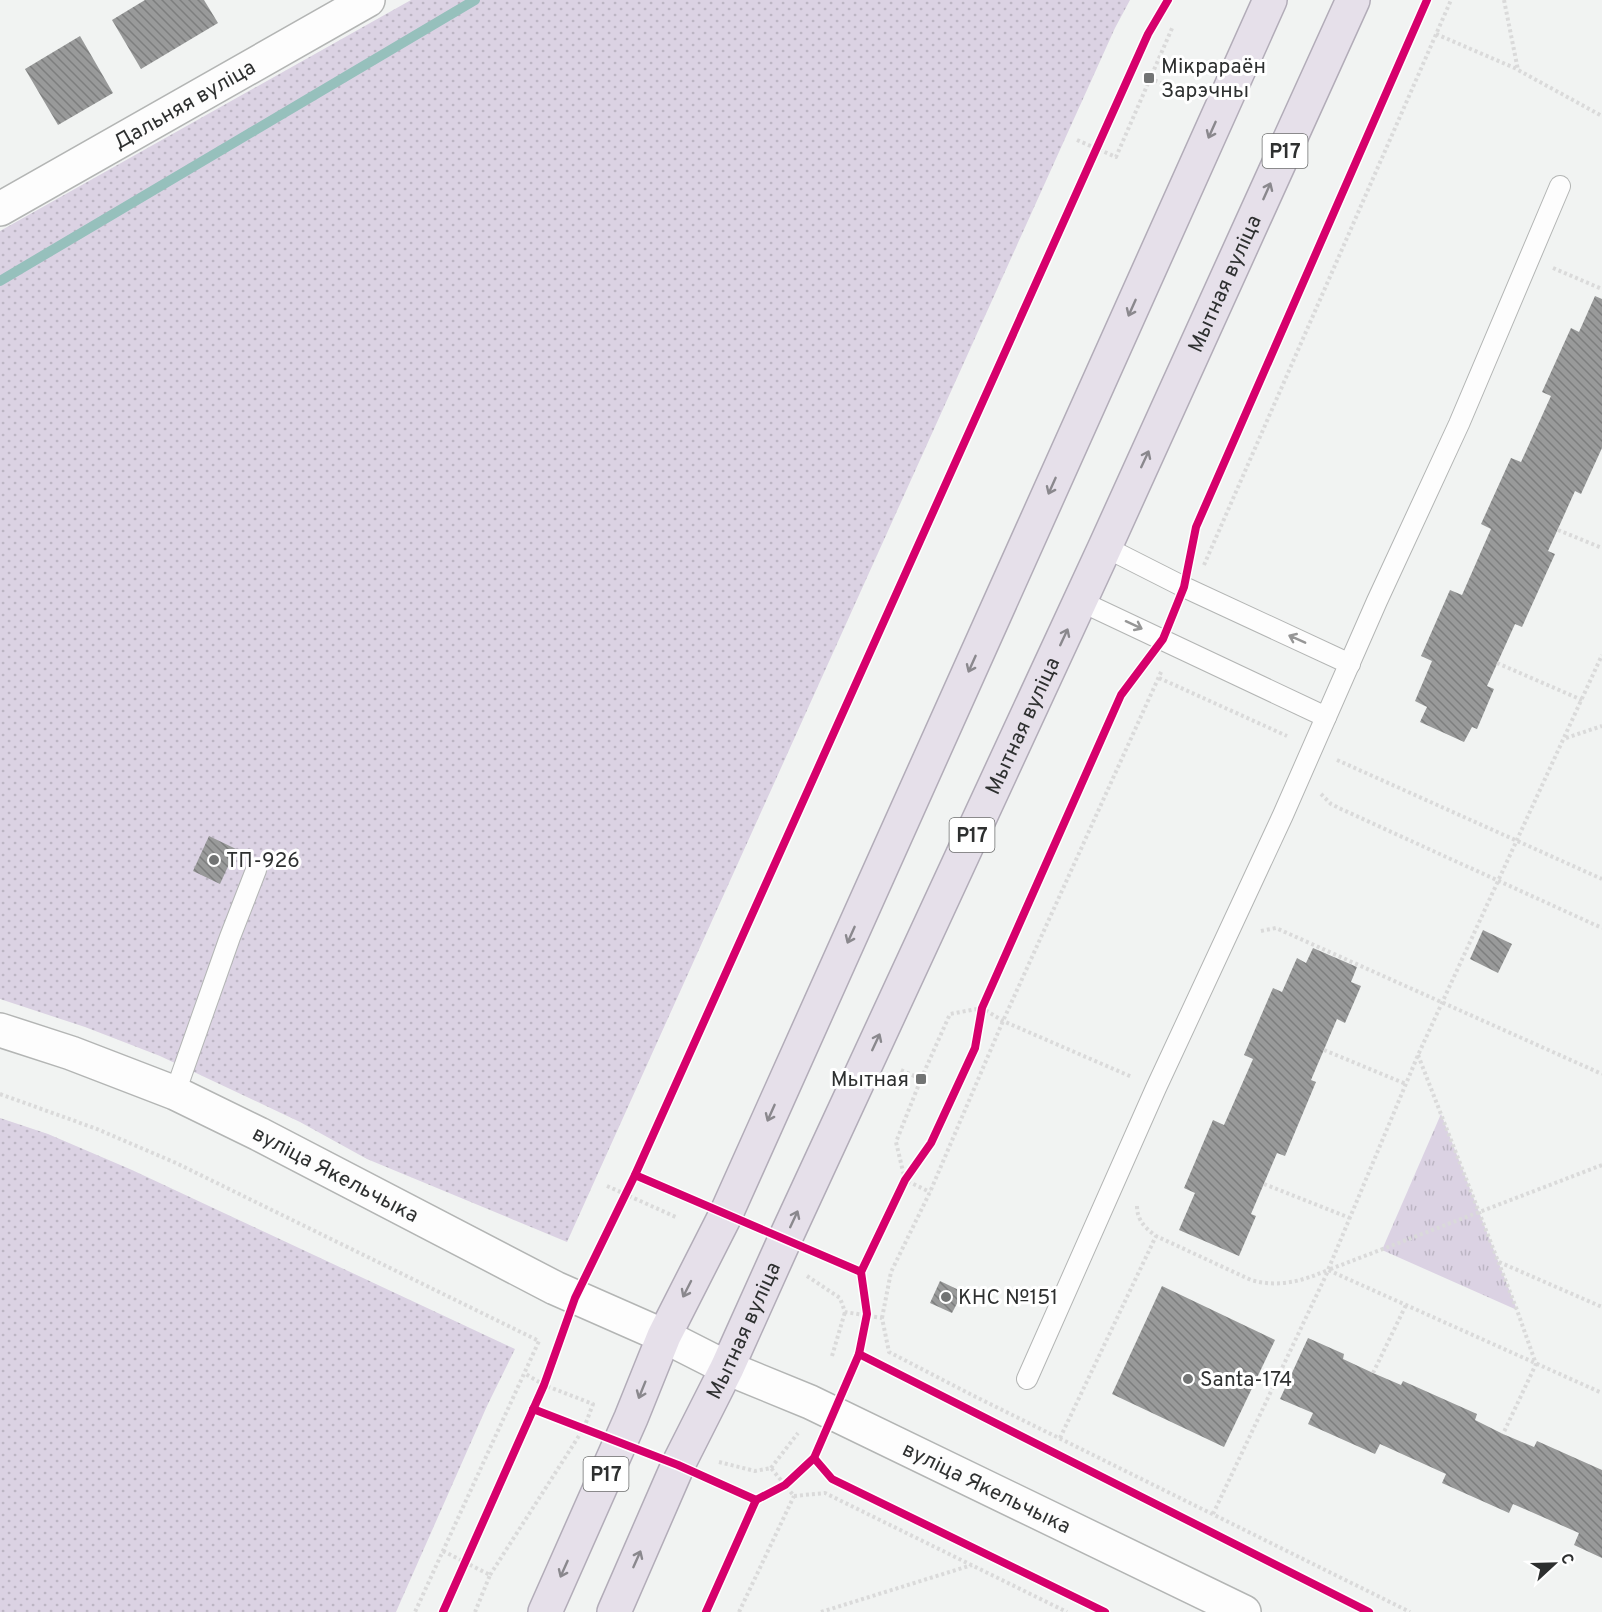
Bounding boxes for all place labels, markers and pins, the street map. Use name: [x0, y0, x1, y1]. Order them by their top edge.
place label: Мікрараён Зарэчны: [1161, 54, 1266, 105]
marker: Мікрараён Зарэчны: [1142, 71, 1156, 85]
place label: ТП-926: [226, 848, 300, 875]
marker: ТП-926: [207, 853, 221, 867]
place label: Мытная: [831, 1067, 909, 1094]
marker: Мытная: [914, 1072, 928, 1086]
place label: КНС №151: [958, 1285, 1058, 1312]
marker: КНС №151: [939, 1290, 953, 1304]
place label: Santa-174: [1200, 1367, 1292, 1394]
marker: Santa-174: [1181, 1372, 1195, 1386]

